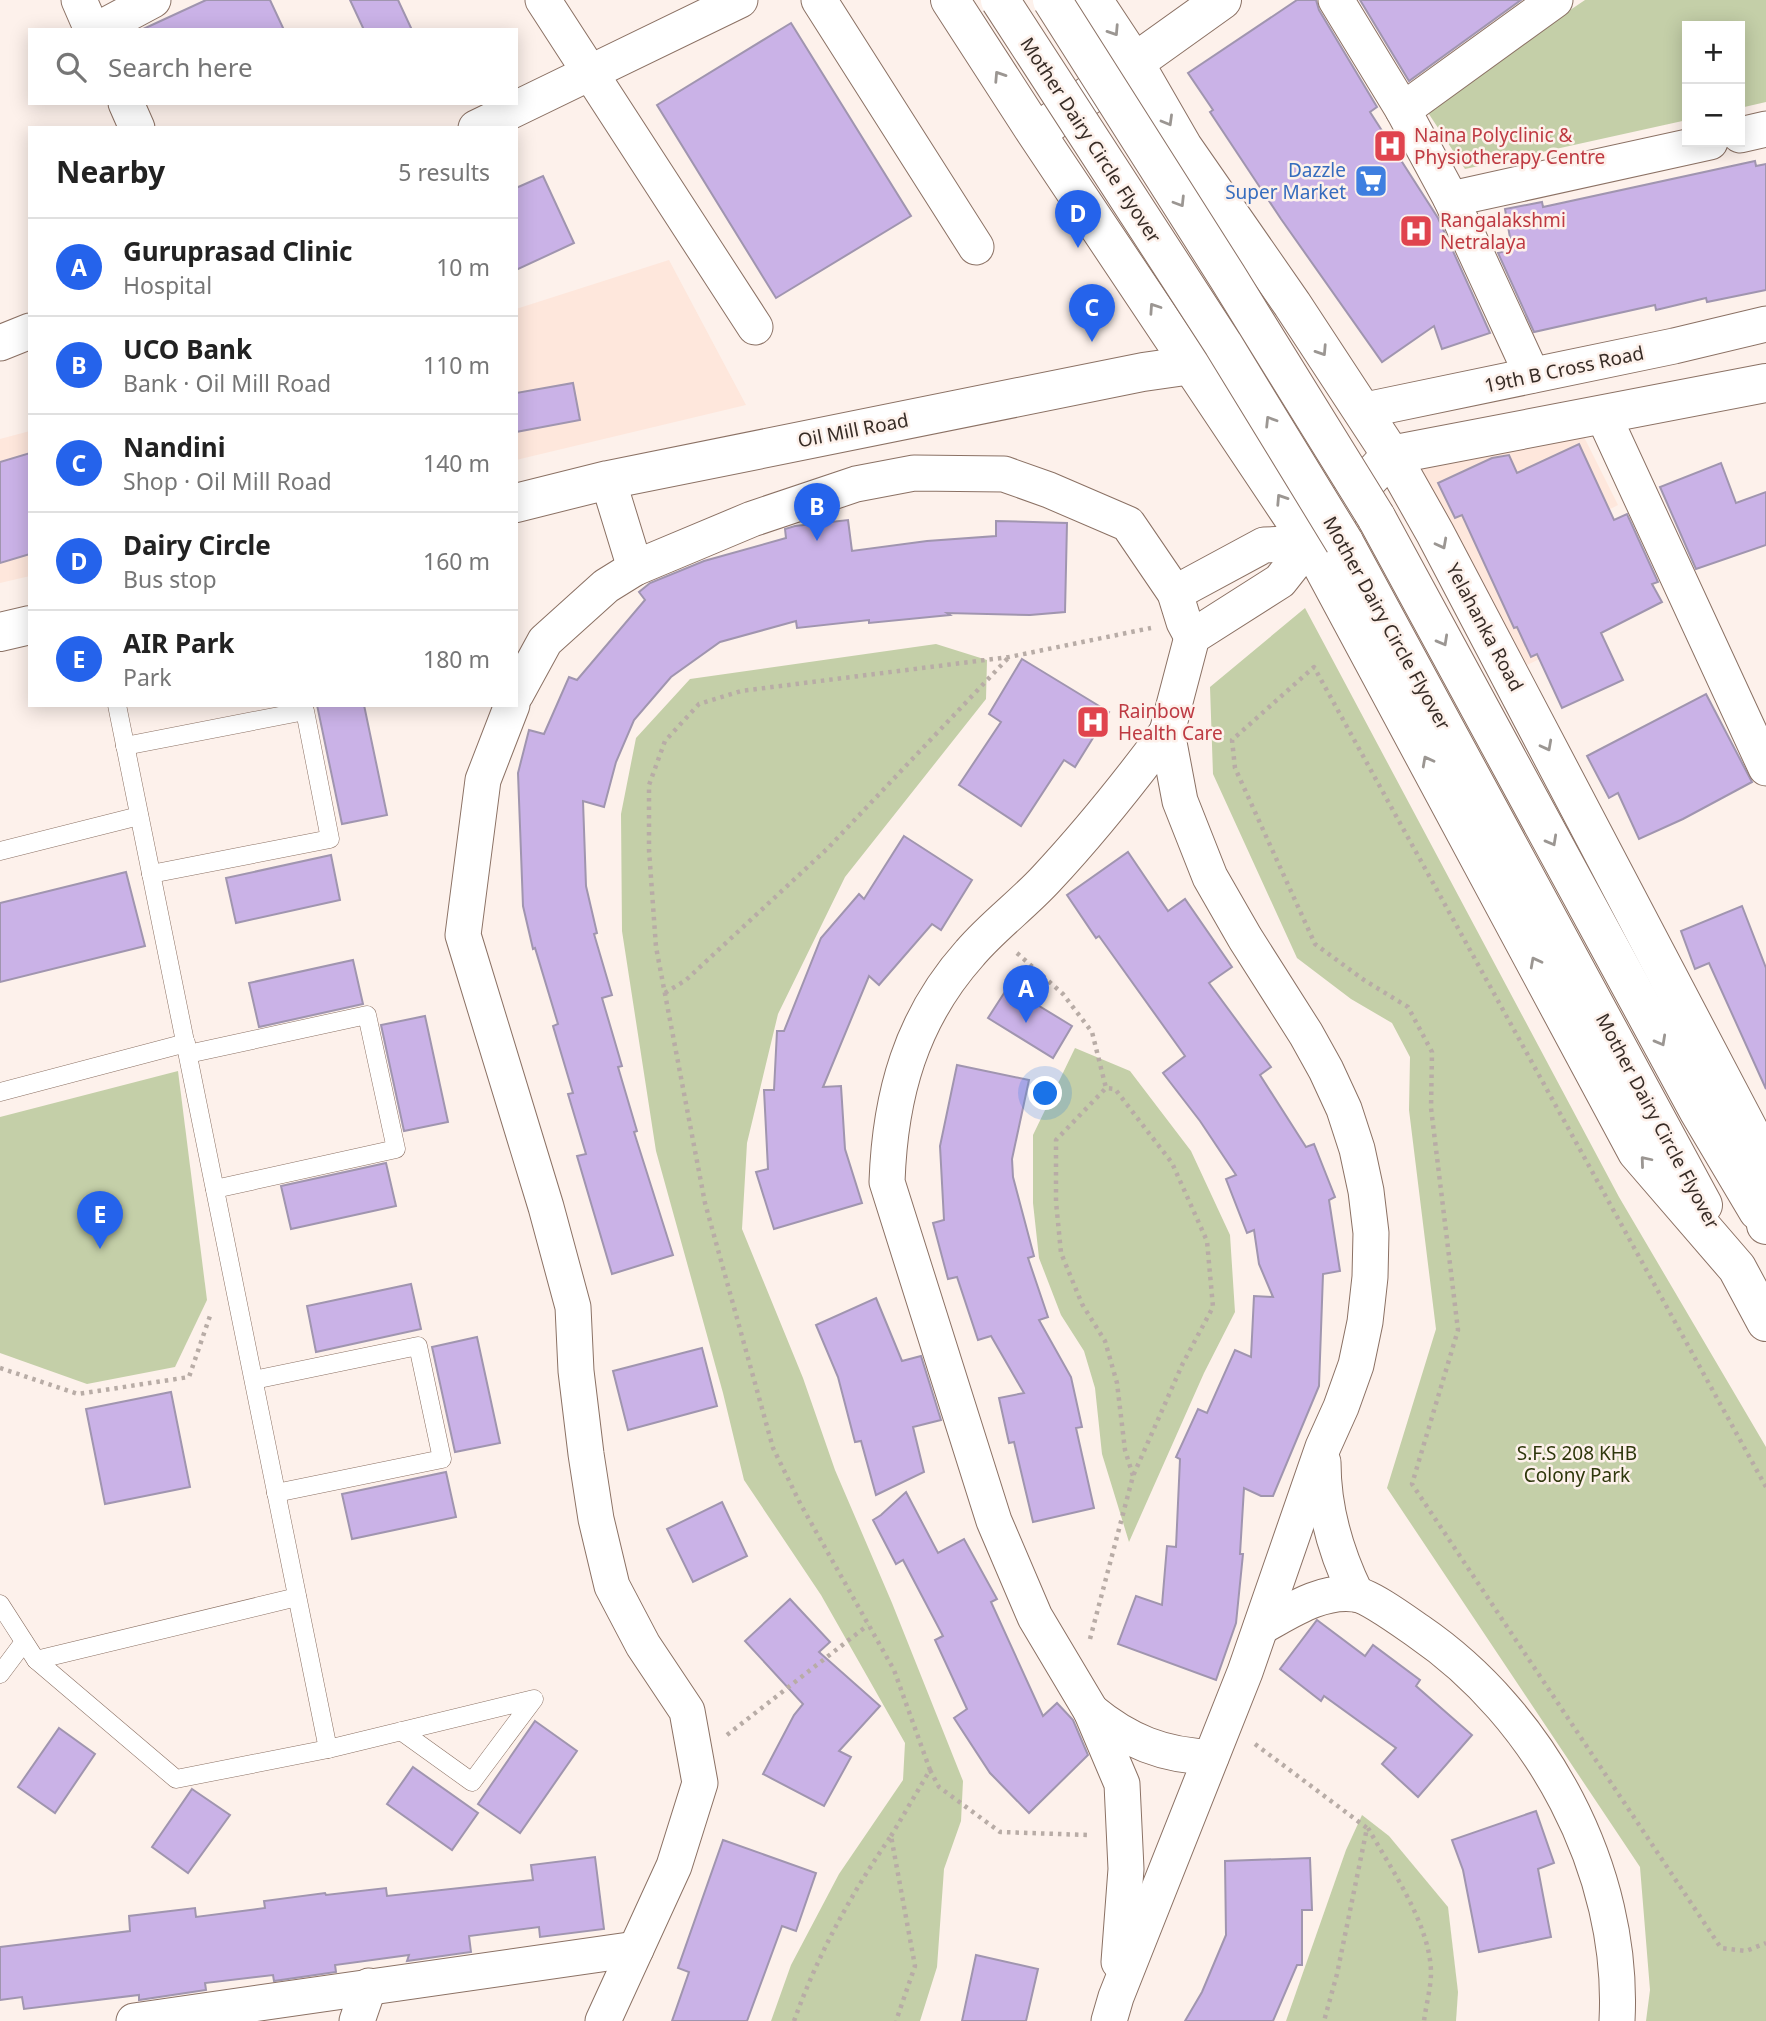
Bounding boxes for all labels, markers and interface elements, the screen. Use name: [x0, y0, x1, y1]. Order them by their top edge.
map controls: [1682, 21, 1745, 147]
button: +: [1682, 21, 1745, 84]
one-way arrow: [1105, 23, 1118, 36]
search box: [28, 28, 518, 105]
street label: Mother Dairy Circle Flyover: [1016, 33, 1166, 247]
icon: search: [52, 48, 90, 86]
text: Search here: [108, 49, 253, 85]
one-way arrow: [994, 71, 1007, 84]
button: −: [1682, 84, 1745, 147]
one-way arrow: [1160, 114, 1173, 127]
place label: Naina Polyclinic & Physiotherapy Centre: [1414, 122, 1605, 170]
hospital icon: Naina Polyclinic & Physiotherapy Centre: [1371, 127, 1409, 165]
text: Nearby: [56, 151, 165, 192]
text: 5 results: [398, 156, 490, 188]
place label: Dazzle Super Market: [1225, 157, 1346, 205]
supermarket icon: Dazzle Super Market: [1352, 162, 1390, 200]
pin: D: [1055, 190, 1101, 248]
one-way arrow: [1172, 195, 1185, 208]
place label: Rangalakshmi Netralaya: [1440, 207, 1566, 255]
hospital icon: Rangalakshmi Netralaya: [1397, 212, 1435, 250]
text: Guruprasad Clinic: [123, 233, 352, 269]
text: A: [71, 251, 87, 283]
text: 10 m: [436, 251, 490, 283]
text: Hospital: [123, 269, 212, 301]
pin: C: [1069, 284, 1115, 342]
one-way arrow: [1150, 303, 1162, 316]
text: UCO Bank: [123, 331, 252, 367]
street label: 19th B Cross Road: [1482, 339, 1646, 399]
one-way arrow: [1314, 343, 1326, 356]
text: B: [71, 349, 87, 381]
text: 110 m: [423, 349, 490, 381]
text: Bank · Oil Mill Road: [123, 367, 331, 399]
street label: Oil Mill Road: [795, 407, 911, 453]
one-way arrow: [1265, 415, 1278, 428]
text: Nandini: [123, 429, 226, 465]
text: C: [72, 447, 86, 479]
text: 140 m: [423, 447, 490, 479]
text: Shop · Oil Mill Road: [123, 465, 332, 497]
pin: B: [794, 483, 840, 541]
one-way arrow: [1276, 493, 1289, 506]
street label: Mother Dairy Circle Flyover: [1317, 511, 1457, 735]
text: Dairy Circle: [123, 527, 271, 563]
one-way arrow: [1433, 537, 1447, 550]
text: D: [71, 545, 87, 577]
text: 160 m: [423, 545, 490, 577]
street label: Yelahanka Road: [1440, 558, 1530, 696]
text: Bus stop: [123, 563, 217, 595]
text: AIR Park: [123, 625, 234, 661]
one-way arrow: [1435, 634, 1449, 646]
text: E: [73, 643, 85, 675]
text: 180 m: [423, 643, 490, 675]
text: Park: [123, 661, 172, 693]
place label: Rainbow Health Care: [1118, 698, 1223, 746]
hospital icon: Rainbow Health Care: [1074, 703, 1112, 741]
one-way arrow: [1539, 739, 1553, 751]
one-way arrow: [1422, 756, 1435, 769]
one-way arrow: [1544, 834, 1557, 846]
one-way arrow: [1530, 957, 1543, 969]
pin: A: [1003, 965, 1049, 1023]
street label: Mother Dairy Circle Flyover: [1590, 1009, 1726, 1233]
one-way arrow: [1652, 1034, 1666, 1046]
your location: [1028, 1076, 1062, 1110]
one-way arrow: [1641, 1156, 1653, 1169]
pin: E: [77, 1191, 123, 1249]
park label: S.F.S 208 KHB Colony Park: [1517, 1440, 1637, 1488]

